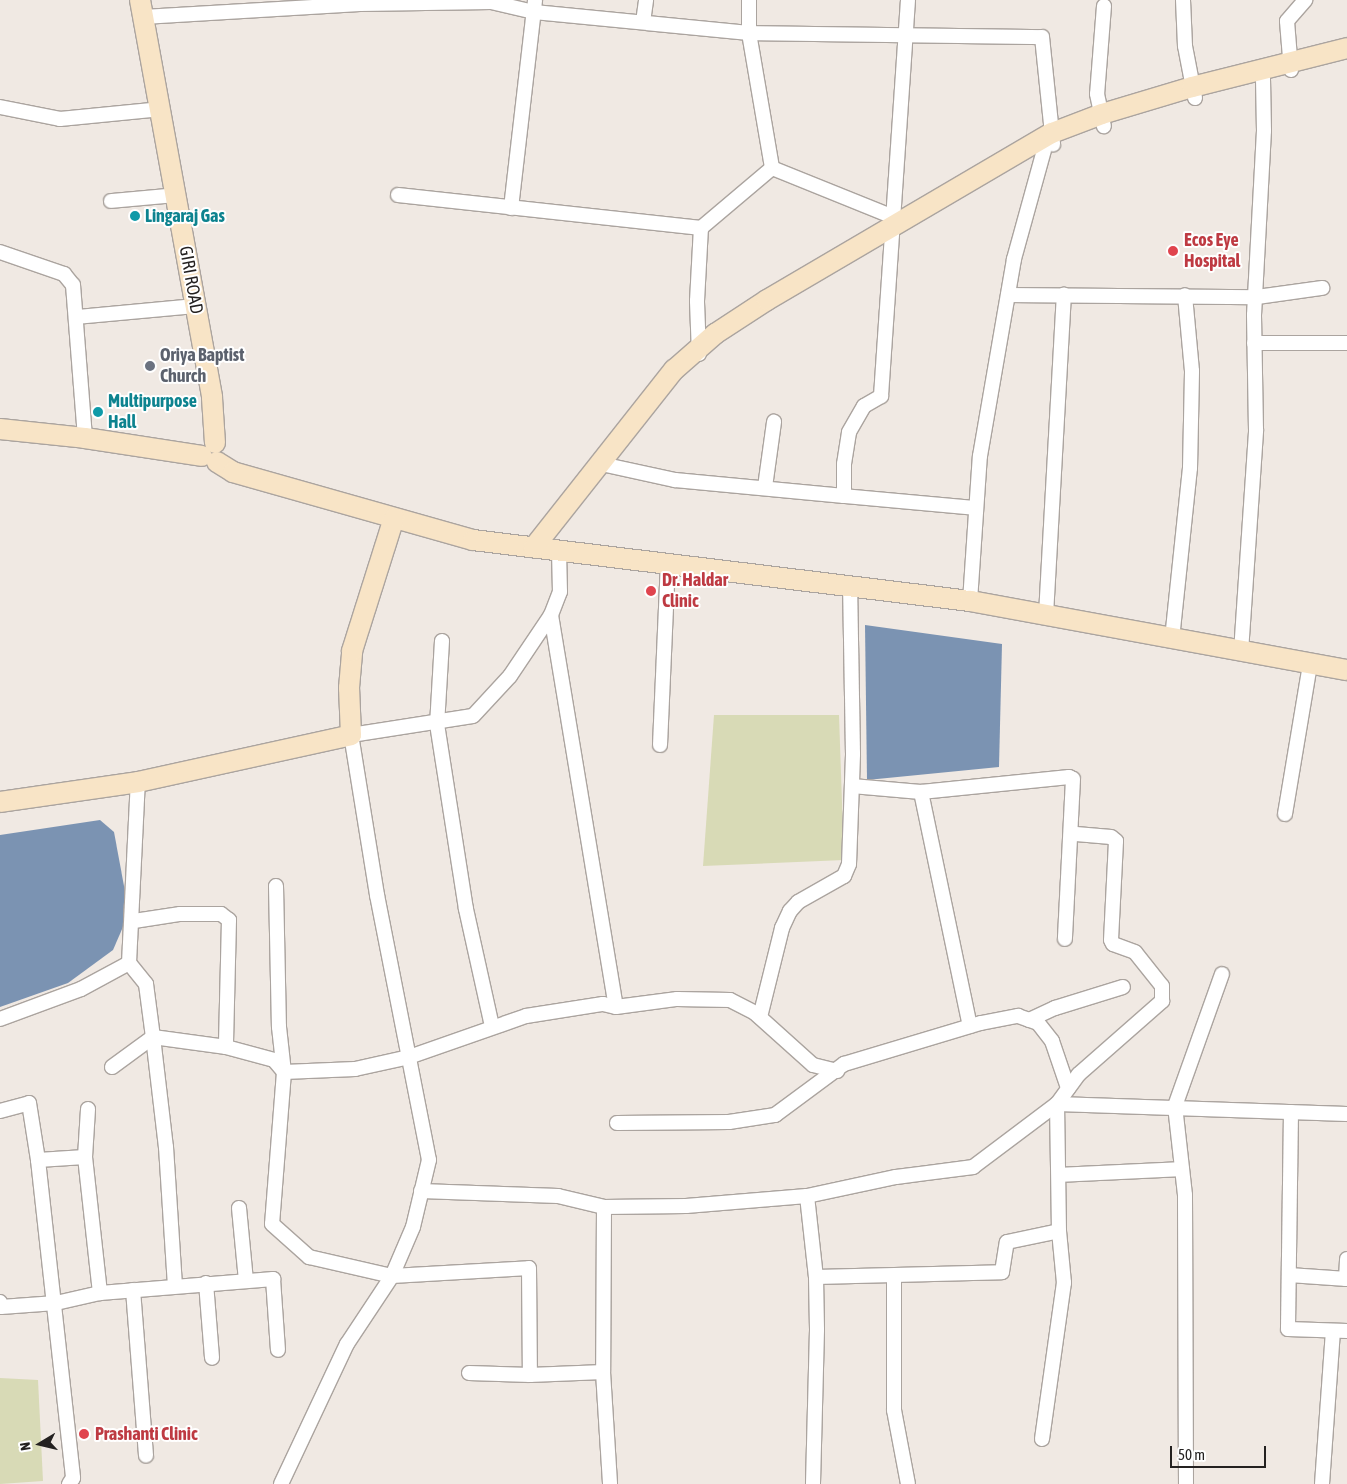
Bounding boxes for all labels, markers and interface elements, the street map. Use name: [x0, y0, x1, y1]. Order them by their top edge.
place label: Lingaraj Gas: [145, 205, 225, 227]
marker: Lingaraj Gas: [129, 210, 141, 222]
place label: Ecos Eye Hospital: [1184, 230, 1240, 272]
street label: GIRI ROAD: [174, 244, 208, 316]
marker: Ecos Eye Hospital: [1166, 244, 1180, 258]
place label: Oriya Baptist Church: [160, 345, 244, 388]
marker: Oriya Baptist Church: [144, 360, 156, 372]
place label: Multipurpose Hall: [108, 391, 197, 434]
marker: Multipurpose Hall: [92, 406, 104, 418]
place label: Dr. Haldar Clinic: [662, 570, 728, 612]
marker: Dr. Haldar Clinic: [644, 584, 658, 598]
north arrow: [15, 1419, 65, 1469]
place label: Prashanti Clinic: [95, 1423, 198, 1445]
marker: Prashanti Clinic: [77, 1427, 91, 1441]
scale bar: [1172, 1436, 1268, 1468]
text: N: [17, 1441, 34, 1452]
text: 50 m: [1178, 1446, 1205, 1463]

